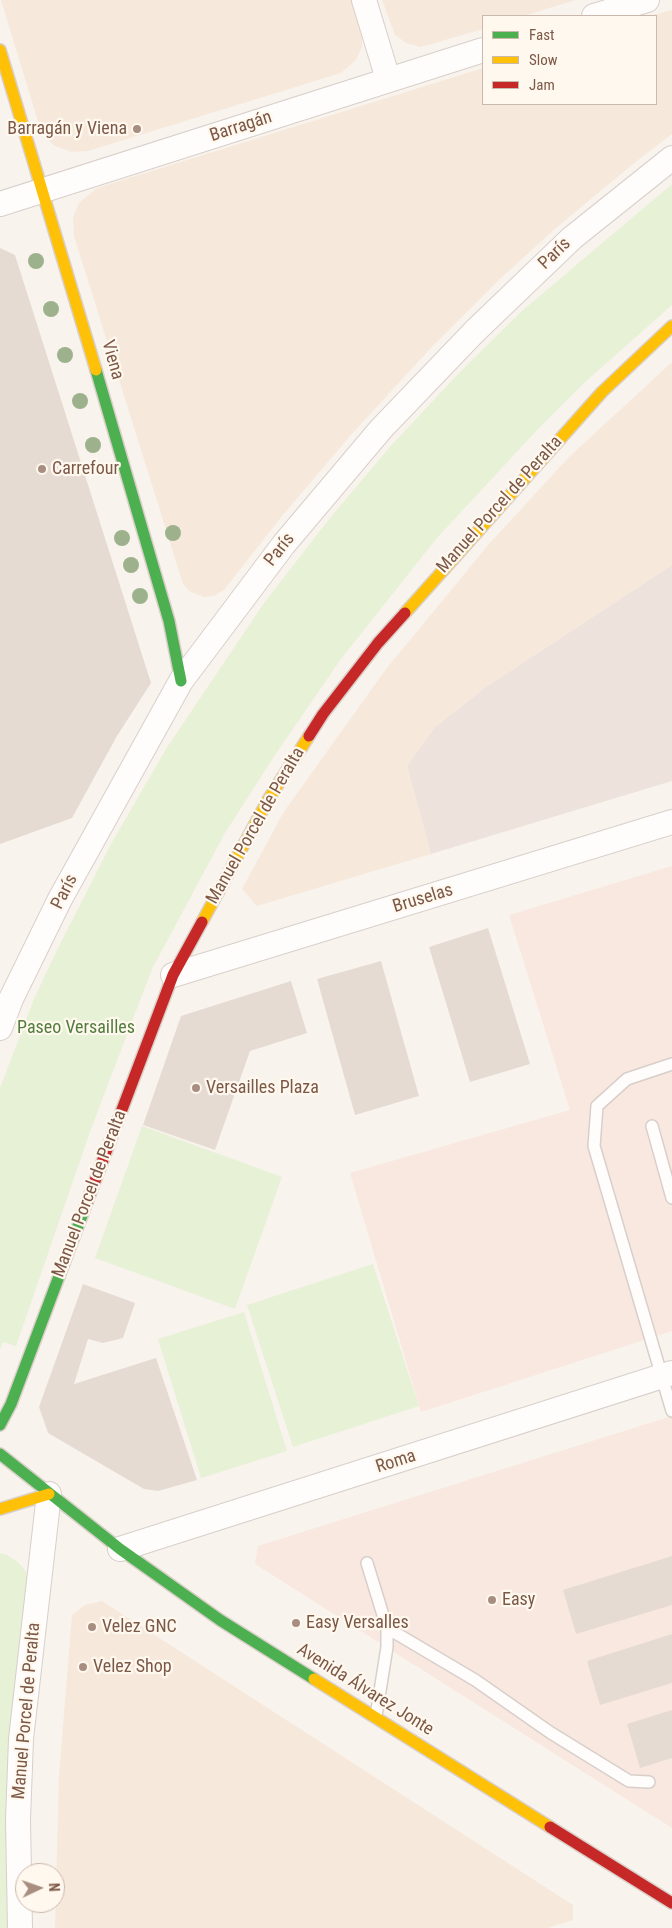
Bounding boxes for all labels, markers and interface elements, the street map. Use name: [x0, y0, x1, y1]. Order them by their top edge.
legend: [482, 15, 657, 105]
text: Fast: [529, 26, 554, 44]
text: Slow: [529, 51, 558, 69]
text: Jam: [529, 76, 555, 94]
street label: Barragán: [207, 107, 275, 147]
place label: Barragán y Viena: [7, 118, 127, 140]
marker: Barragán y Viena: [131, 123, 143, 135]
street label: París: [534, 234, 576, 274]
street label: Viena: [96, 338, 128, 382]
street label: Manuel Porcel de Peralta: [433, 432, 567, 578]
place label: Carrefour: [52, 458, 119, 480]
marker: Carrefour: [36, 463, 48, 475]
street label: París: [260, 529, 300, 571]
street label: Manuel Porcel de Peralta: [202, 744, 310, 908]
street label: París: [47, 871, 83, 913]
street label: Bruselas: [390, 880, 456, 918]
park label: Paseo Versailles: [17, 1017, 135, 1039]
place label: Versailles Plaza: [206, 1077, 319, 1099]
marker: Versailles Plaza: [190, 1082, 202, 1094]
street label: Manuel Porcel de Peralta: [48, 1107, 132, 1281]
street label: Roma: [373, 1445, 419, 1479]
place label: Easy: [502, 1589, 535, 1611]
marker: Easy: [486, 1594, 498, 1606]
place label: Easy Versalles: [306, 1612, 409, 1634]
place label: Velez GNC: [102, 1616, 177, 1638]
marker: Easy Versalles: [290, 1617, 302, 1629]
marker: Velez GNC: [86, 1621, 98, 1633]
street label: Manuel Porcel de Peralta: [9, 1622, 45, 1800]
street label: Avenida Álvarez Jonte: [293, 1639, 437, 1741]
place label: Velez Shop: [93, 1656, 172, 1678]
marker: Velez Shop: [77, 1661, 89, 1673]
north arrow: [15, 1863, 65, 1913]
text: N: [46, 1883, 62, 1892]

